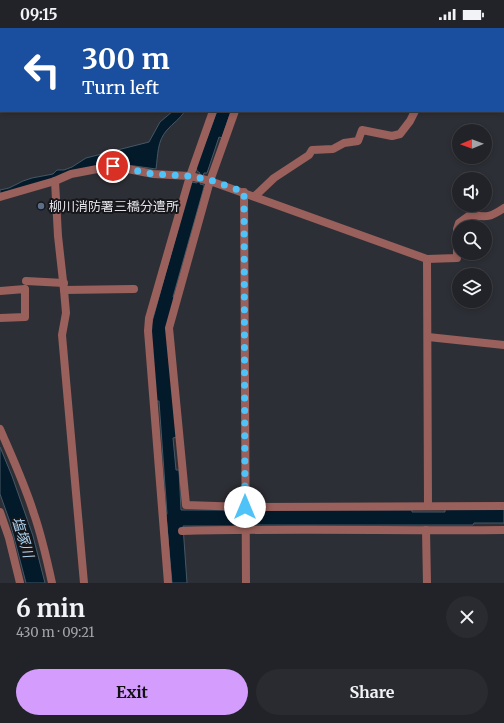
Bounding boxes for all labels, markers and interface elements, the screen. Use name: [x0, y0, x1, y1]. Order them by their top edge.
text: 09:15: [20, 5, 58, 24]
text: 300 m: [82, 41, 170, 77]
icon: left: [16, 44, 68, 96]
text: Turn left: [82, 76, 159, 99]
north arrow: [452, 124, 492, 164]
map controls: [452, 124, 492, 308]
pin: [96, 149, 130, 183]
icon: arrive: [102, 155, 124, 177]
button: sound: [452, 172, 492, 212]
place label: 柳川消防署三橋分遣所: [49, 198, 179, 215]
marker: 柳川消防署三橋分遣所: [36, 201, 46, 211]
button: search: [452, 220, 492, 260]
button: layers: [452, 268, 492, 308]
position arrow: [224, 486, 266, 528]
water label: 塩塚川: [8, 514, 38, 562]
text: 6 min: [16, 593, 85, 624]
button: close: [446, 596, 488, 638]
text: 430 m · 09:21: [16, 624, 94, 641]
button: Exit: [16, 669, 248, 715]
button: Share: [256, 669, 488, 715]

